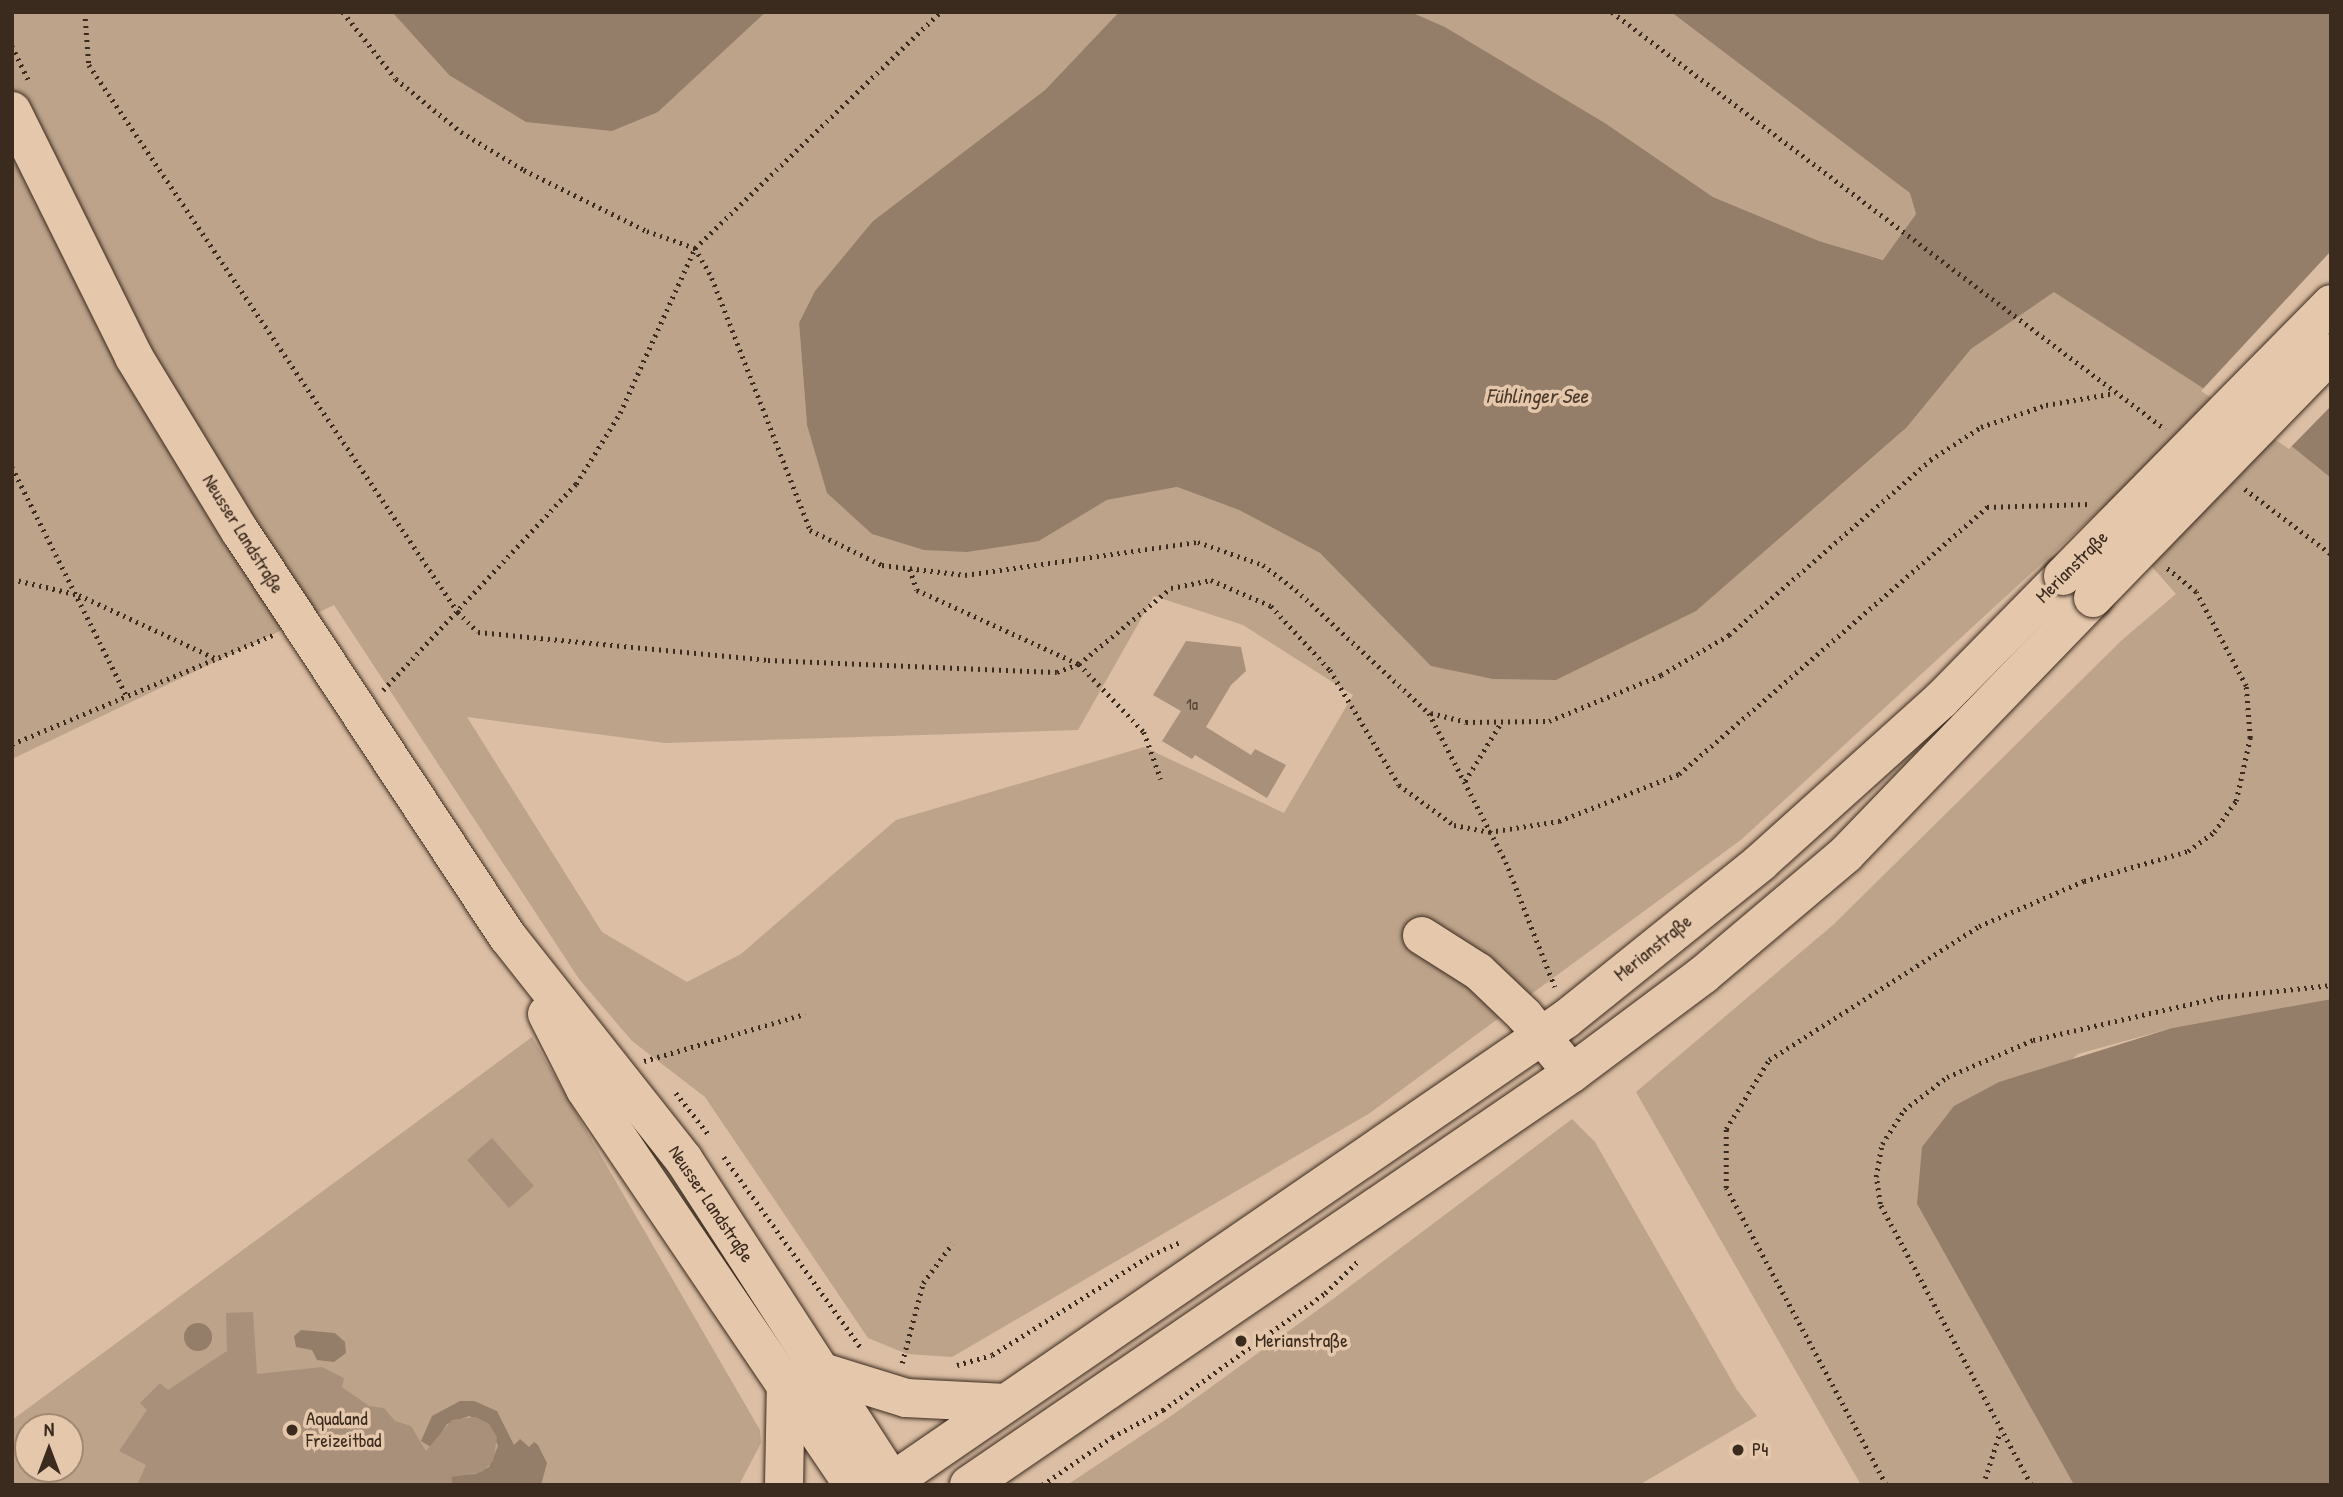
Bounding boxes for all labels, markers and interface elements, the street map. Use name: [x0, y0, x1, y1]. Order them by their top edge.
water label: Fühlinger See: [1486, 383, 1588, 409]
street label: Neusser Landstraße: [197, 470, 289, 598]
street label: Merianstraße: [2031, 526, 2113, 608]
house number: 1a: [1186, 694, 1198, 714]
street label: Merianstraße: [1610, 910, 1696, 986]
street label: Neusser Landstraße: [664, 1141, 758, 1267]
place label: Merianstraße: [1255, 1330, 1348, 1352]
marker: Merianstraße: [1233, 1333, 1249, 1349]
place label: Aqualand Freizeitbad: [306, 1408, 381, 1452]
north arrow: [14, 1413, 84, 1483]
text: N: [44, 1416, 54, 1442]
marker: Aqualand Freizeitbad: [284, 1422, 300, 1438]
place label: P4: [1752, 1439, 1768, 1461]
marker: P4: [1730, 1442, 1746, 1458]

